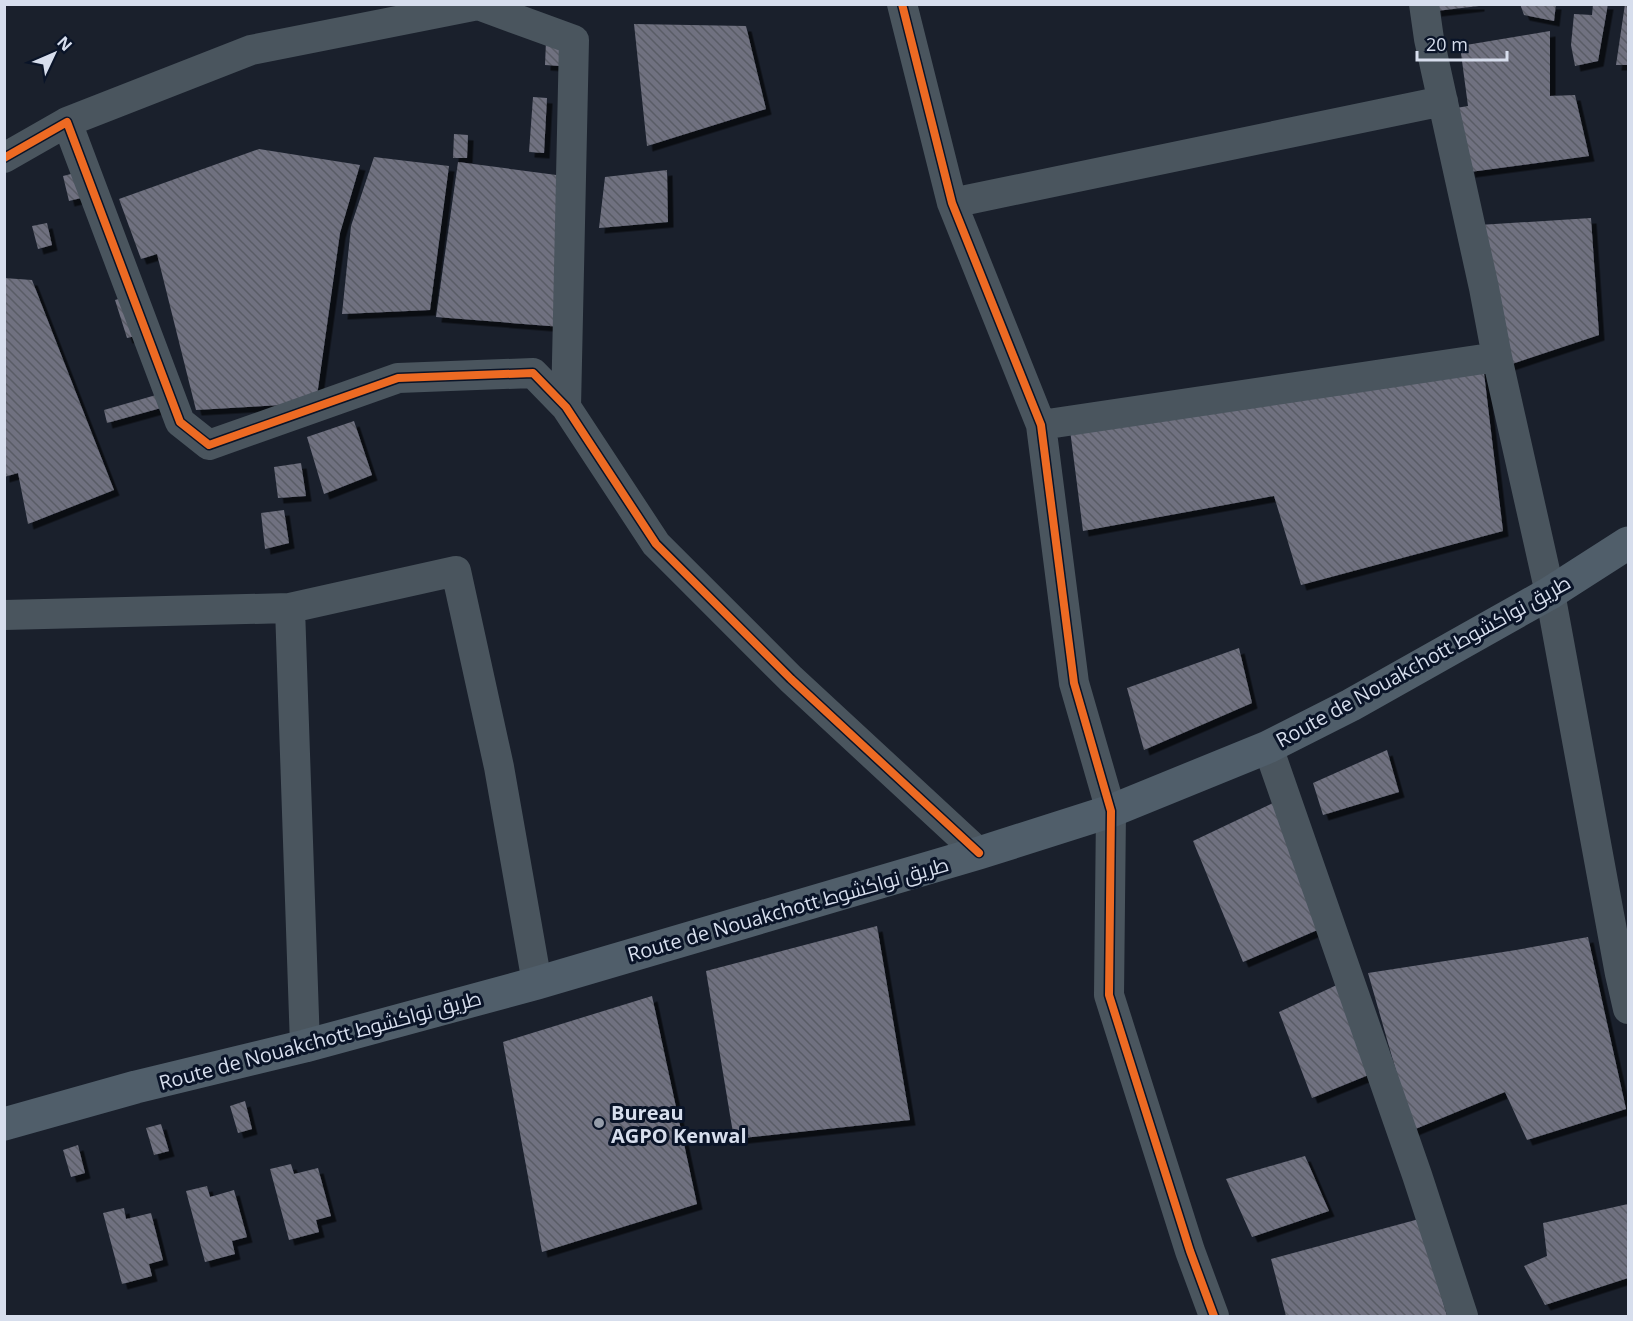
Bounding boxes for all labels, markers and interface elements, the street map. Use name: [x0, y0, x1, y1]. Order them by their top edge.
north arrow: [24, 24, 84, 84]
scale bar: [1417, 24, 1507, 62]
text: N: [52, 31, 77, 56]
text: 20 m: [1426, 32, 1468, 56]
street label: Route de Nouakchott طريق نواكشوط: [1271, 568, 1575, 754]
street label: Route de Nouakchott طريق نواكشوط: [624, 850, 952, 968]
street label: Route de Nouakchott طريق نواكشوط: [156, 984, 484, 1096]
place label: Bureau AGPO Kenwal: [611, 1099, 747, 1149]
marker: Bureau AGPO Kenwal: [592, 1116, 606, 1130]

